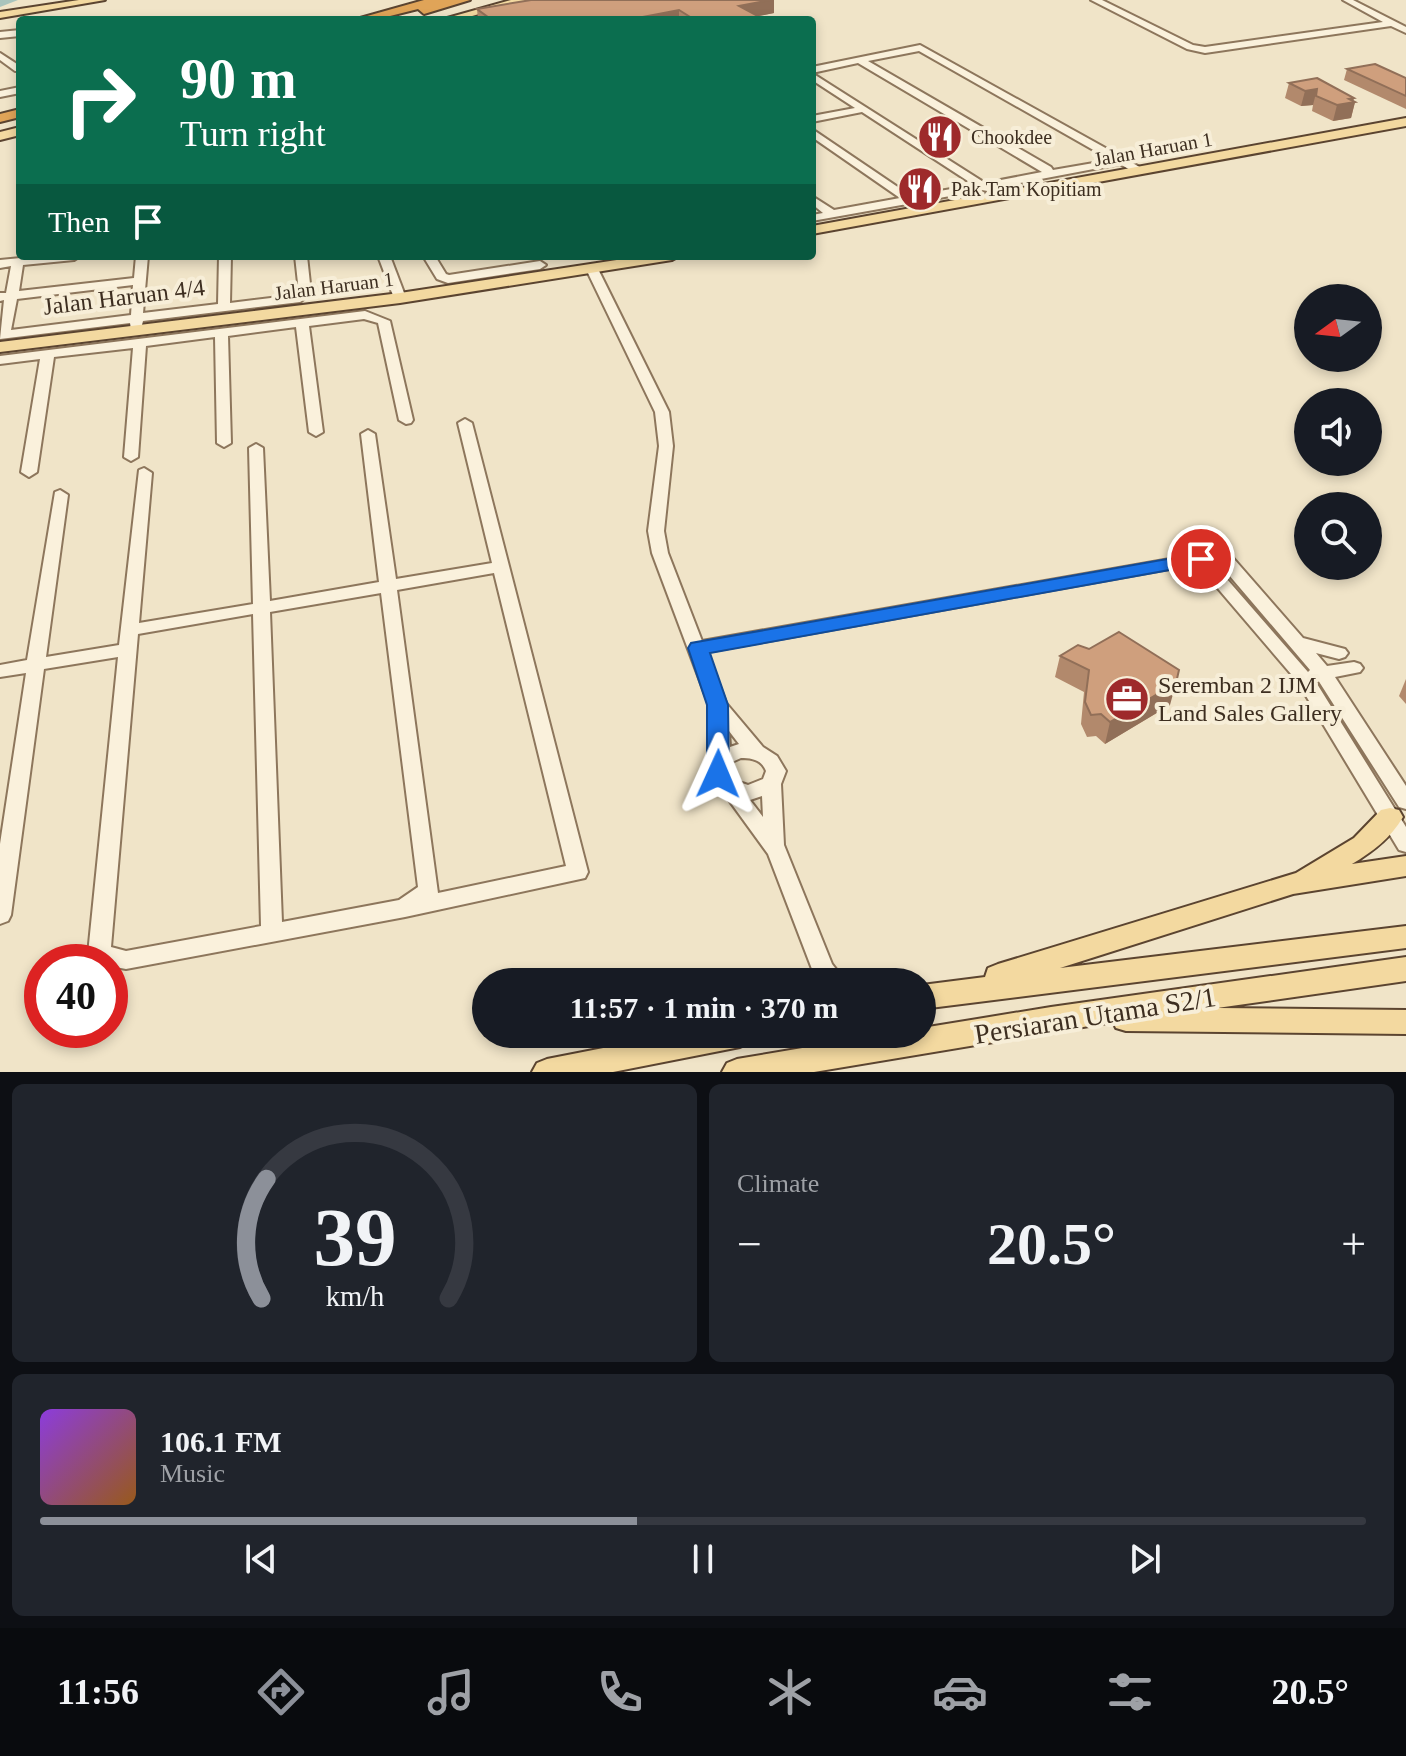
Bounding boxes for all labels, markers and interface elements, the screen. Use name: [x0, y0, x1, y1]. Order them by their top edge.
icon: right: [48, 48, 152, 152]
text: 90 m: [180, 48, 297, 110]
restaurant icon: Chookdee: [916, 113, 964, 161]
text: Turn right: [180, 114, 326, 154]
place label: Chookdee: [971, 126, 1052, 148]
street label: Jalan Haruan 1: [1092, 128, 1214, 170]
restaurant icon: Pak Tam Kopitiam: [896, 165, 944, 213]
place label: Pak Tam Kopitiam: [951, 178, 1102, 201]
icon: arrive: [126, 200, 170, 244]
text: Then: [48, 205, 110, 238]
street label: Jalan Haruan 1: [273, 268, 395, 304]
street label: Jalan Haruan 4/4: [42, 274, 206, 320]
north arrow: [1294, 284, 1382, 372]
map controls: [1294, 284, 1382, 580]
button: sound: [1294, 388, 1382, 476]
button: search: [1294, 492, 1382, 580]
pin: [1167, 525, 1235, 593]
icon: arrive: [1179, 537, 1223, 581]
place label: Seremban 2 IJM Land Sales Gallery: [1158, 672, 1342, 726]
office icon: Seremban 2 IJM Land Sales Gallery: [1103, 675, 1151, 723]
position arrow: [676, 732, 760, 816]
speed limit sign: 40: [24, 944, 128, 1048]
street label: Persiaran Utama S2/1: [972, 981, 1218, 1050]
text: 11:57 · 1 min · 370 m: [570, 991, 838, 1024]
text: Climate: [737, 1169, 819, 1198]
text: 39: [313, 1191, 396, 1283]
text: 20.5°: [987, 1211, 1116, 1277]
text: −: [737, 1220, 762, 1269]
text: +: [1341, 1220, 1366, 1269]
text: km/h: [325, 1281, 384, 1312]
text: 106.1 FM: [160, 1425, 282, 1458]
text: Music: [160, 1459, 225, 1488]
icon: previous: [239, 1537, 283, 1581]
icon: pause: [681, 1537, 725, 1581]
icon: next: [1123, 1537, 1167, 1581]
icon: directions: [253, 1664, 309, 1720]
icon: music: [423, 1664, 479, 1720]
icon: phone: [592, 1664, 648, 1720]
icon: climate: [762, 1664, 818, 1720]
icon: car: [932, 1664, 988, 1720]
icon: filters: [1102, 1664, 1158, 1720]
text: 11:56: [57, 1672, 139, 1712]
text: 20.5°: [1272, 1672, 1349, 1712]

